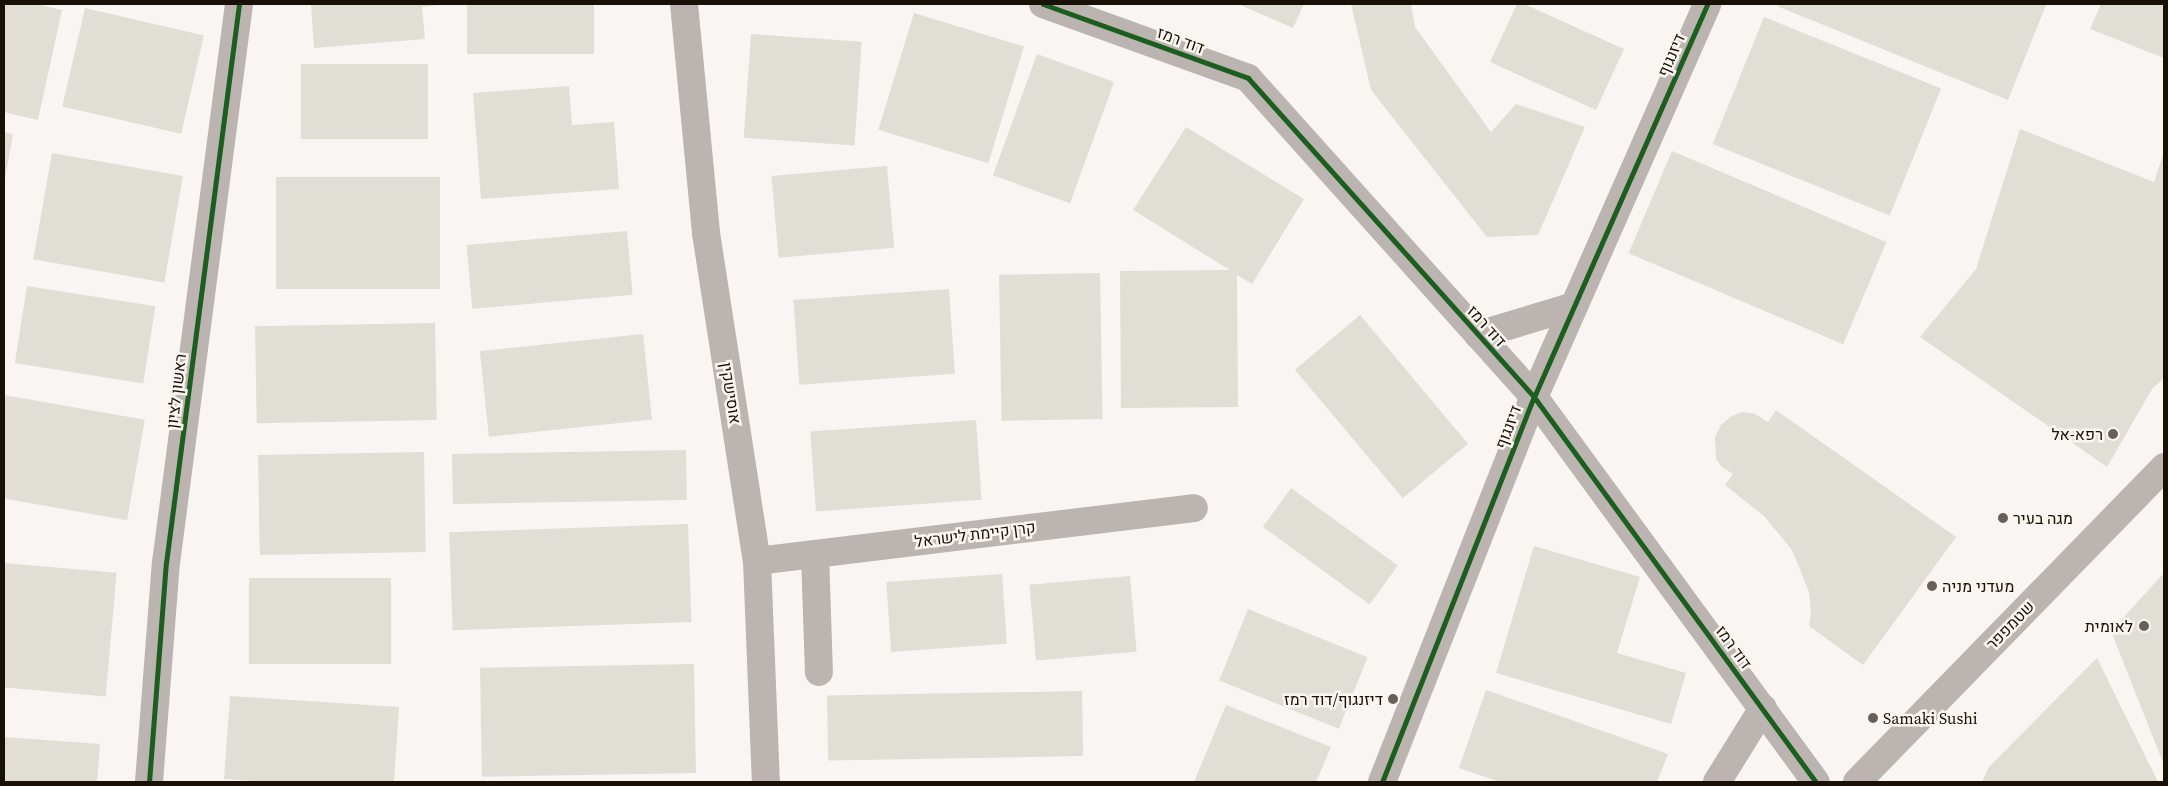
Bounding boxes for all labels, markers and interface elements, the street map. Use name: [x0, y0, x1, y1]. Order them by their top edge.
street label: דוד רמז: [1155, 23, 1207, 57]
street label: דיזנגוף: [1653, 31, 1689, 79]
street label: דוד רמז: [1464, 301, 1510, 351]
street label: ראשון לציון: [162, 353, 190, 429]
street label: אוסישקין: [717, 361, 745, 425]
street label: דיזנגוף: [1491, 403, 1525, 451]
place label: רפא-אל: [2051, 424, 2103, 444]
marker: רפא-אל: [2107, 428, 2119, 440]
place label: מגה בעיר: [2013, 508, 2073, 528]
marker: מגה בעיר: [1997, 512, 2009, 524]
street label: קרן קיימת לישראל: [913, 517, 1037, 551]
place label: מעדני מניה: [1942, 576, 2014, 596]
marker: מעדני מניה: [1926, 580, 1938, 592]
street label: שטמפפר: [1982, 597, 2038, 653]
place label: לאומית: [2085, 616, 2133, 636]
marker: לאומית: [2137, 619, 2151, 633]
street label: דוד רמז: [1712, 622, 1756, 672]
place label: דיזנגוף/דוד רמז: [1284, 689, 1383, 709]
marker: דיזנגוף/דוד רמז: [1387, 693, 1399, 705]
place label: Samaki Sushi: [1883, 708, 1978, 728]
marker: Samaki Sushi: [1867, 712, 1879, 724]

